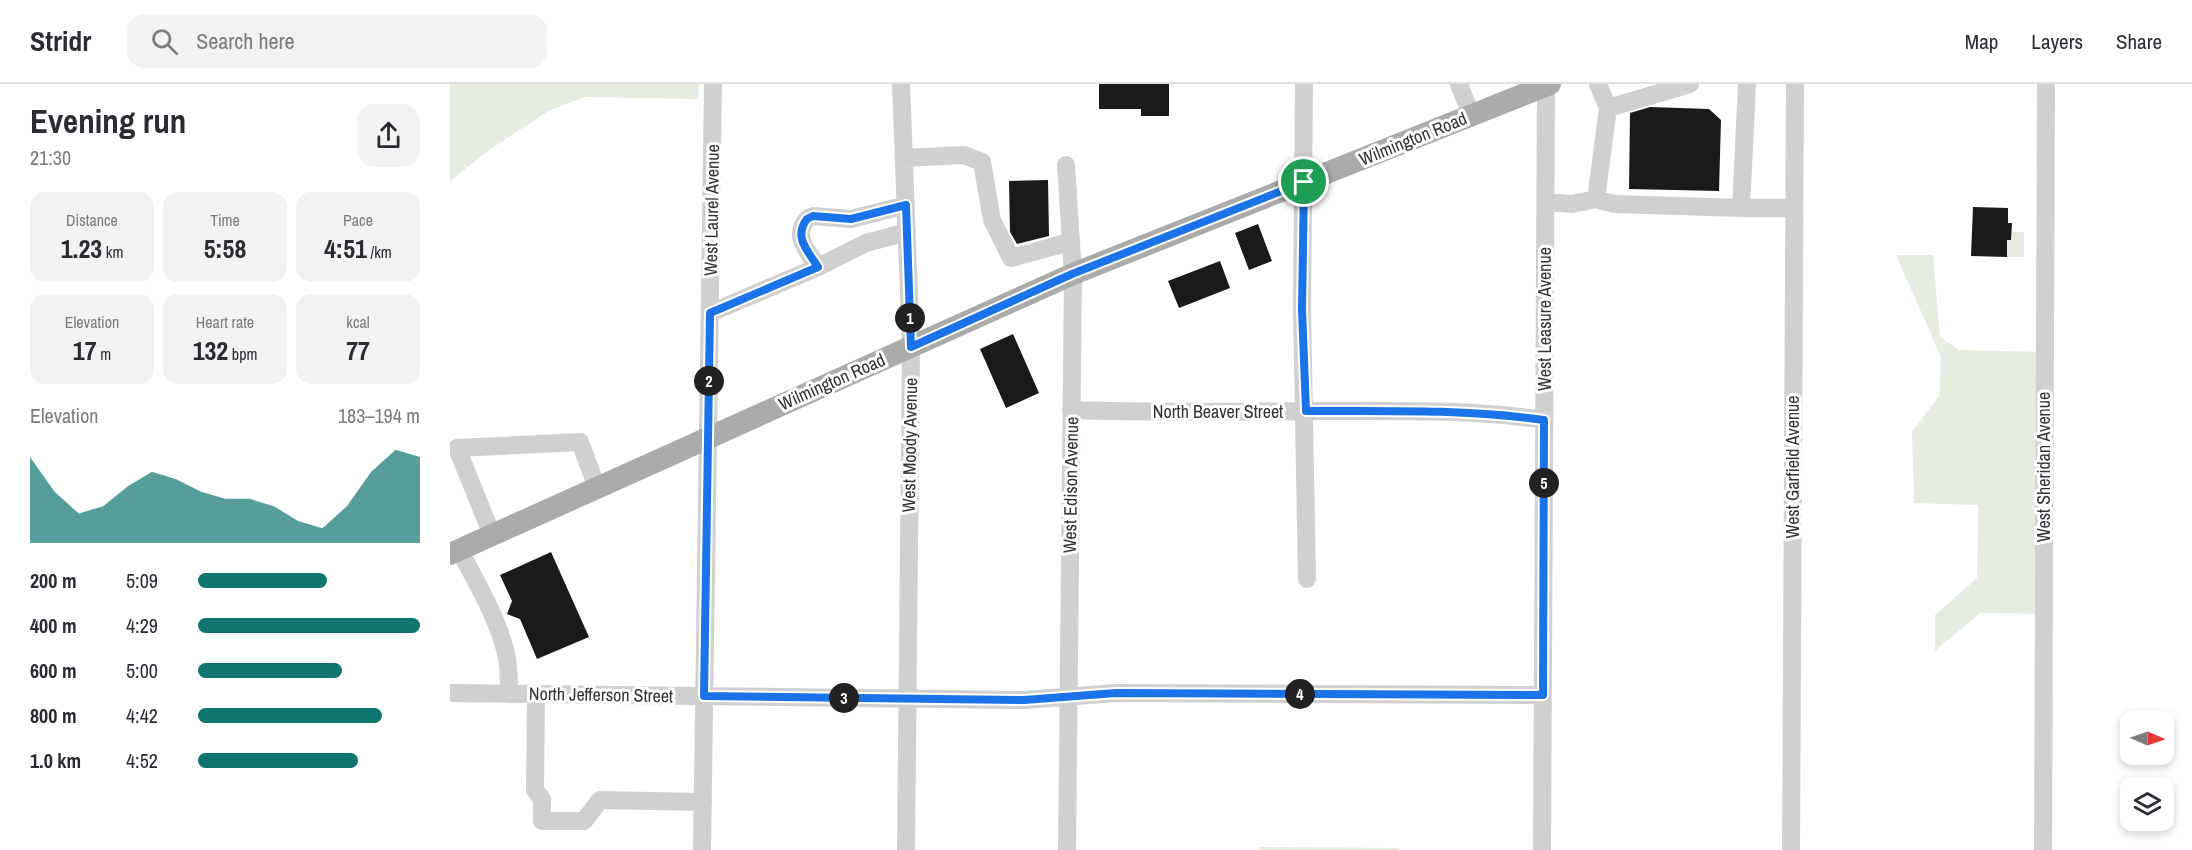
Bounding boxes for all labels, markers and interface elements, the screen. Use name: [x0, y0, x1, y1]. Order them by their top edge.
search box: [127, 14, 547, 68]
text: Stridr: [30, 22, 91, 60]
icon: search: [148, 25, 181, 58]
text: Search here: [196, 26, 295, 56]
text: Map: [1965, 27, 1998, 56]
text: Layers: [2031, 27, 2083, 56]
text: Share: [2116, 27, 2162, 56]
text: Evening run: [30, 99, 186, 143]
button: share: [357, 104, 420, 167]
street label: Wilmington Road: [1355, 106, 1470, 171]
text: 21:30: [30, 144, 71, 171]
street label: West Laurel Avenue: [698, 144, 725, 276]
pin: [1278, 156, 1329, 207]
icon: arrive: [1287, 165, 1320, 198]
text: Distance: [66, 209, 118, 231]
text: Time: [210, 209, 240, 231]
text: Pace: [343, 209, 373, 231]
text: 1.23: [61, 231, 102, 266]
text: 5:58: [204, 231, 246, 266]
text: 4:51: [324, 231, 367, 266]
text: km: [102, 241, 123, 263]
text: /km: [367, 241, 392, 263]
street label: West Leasure Avenue: [1532, 247, 1557, 391]
pin: 1: [895, 303, 925, 333]
text: 1: [906, 307, 914, 329]
text: Elevation: [65, 311, 119, 333]
text: Heart rate: [196, 311, 254, 333]
text: kcal: [346, 311, 370, 333]
text: 17: [73, 333, 97, 368]
text: 132: [193, 333, 228, 368]
text: 77: [346, 333, 370, 368]
text: m: [97, 343, 111, 365]
text: bpm: [228, 343, 257, 365]
street label: Wilmington Road: [775, 347, 889, 416]
pin: 2: [694, 366, 724, 396]
text: 2: [705, 370, 713, 392]
street label: West Moody Avenue: [896, 377, 923, 513]
street label: West Sheridan Avenue: [2031, 392, 2056, 542]
street label: West Garfield Avenue: [1780, 395, 1805, 539]
street label: North Beaver Street: [1153, 399, 1283, 424]
text: Elevation: [30, 402, 98, 429]
text: 183–194 m: [338, 402, 420, 429]
street label: West Edison Avenue: [1057, 417, 1084, 553]
pin: 5: [1529, 468, 1559, 498]
text: 5: [1540, 472, 1548, 494]
text: 200 m: [30, 567, 77, 594]
text: 5:09: [126, 567, 158, 594]
text: 400 m: [30, 612, 77, 639]
text: 4:29: [126, 612, 158, 639]
text: 600 m: [30, 657, 77, 684]
text: 5:00: [126, 657, 158, 684]
pin: 4: [1285, 679, 1315, 709]
street label: North Jefferson Street: [529, 681, 673, 708]
pin: 3: [829, 683, 859, 713]
text: 4: [1296, 683, 1304, 705]
text: 3: [840, 687, 848, 709]
text: 800 m: [30, 702, 77, 729]
text: 4:42: [126, 702, 158, 729]
north arrow: [2120, 711, 2174, 765]
map controls: [2120, 711, 2174, 831]
text: 1.0 km: [30, 747, 81, 774]
text: 4:52: [126, 747, 158, 774]
button: layers: [2120, 777, 2174, 831]

